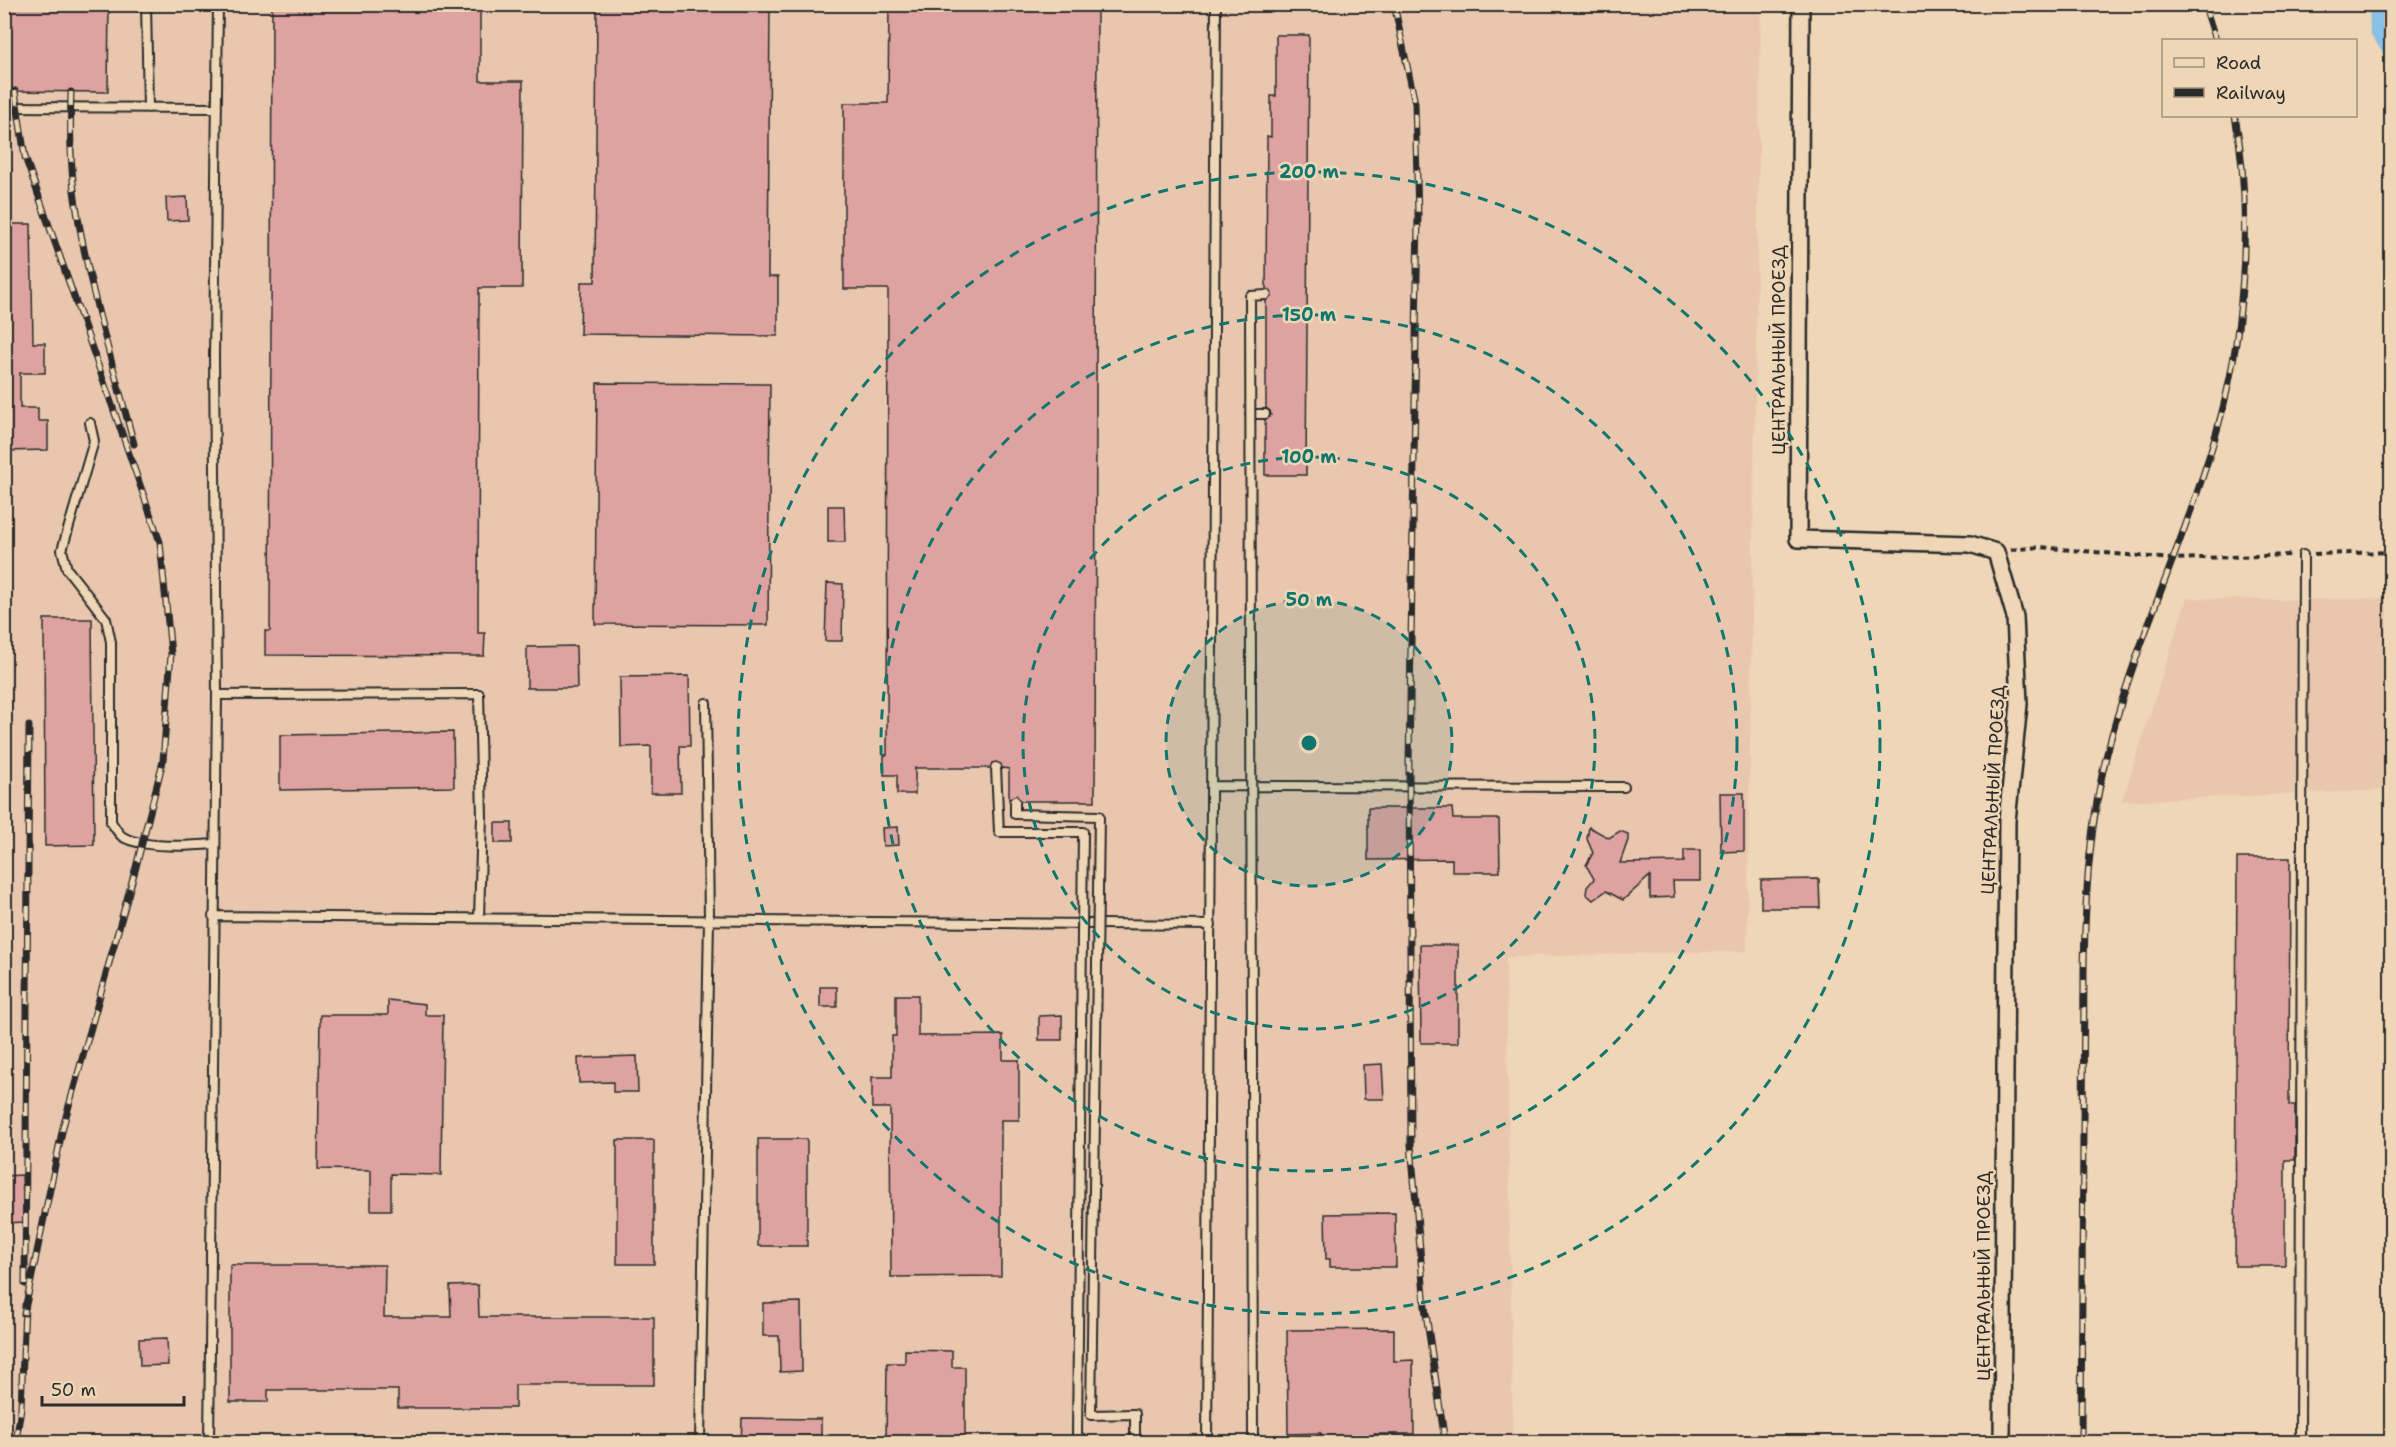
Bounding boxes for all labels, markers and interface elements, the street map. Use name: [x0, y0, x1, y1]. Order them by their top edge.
legend: [2162, 39, 2357, 117]
text: Road: [2216, 51, 2261, 75]
text: Railway: [2216, 81, 2286, 105]
text: 200 m: [1279, 160, 1340, 184]
street label: ЦЕНТРАЛЬНЫЙ ПРОЕЗД: [1767, 245, 1791, 455]
text: 150 m: [1282, 303, 1337, 327]
text: 100 m: [1281, 445, 1337, 469]
text: 50 m: [1286, 588, 1333, 612]
street label: ЦЕНТРАЛЬНЫЙ ПРОЕЗД: [1976, 684, 2010, 895]
centre of rings: [1299, 733, 1319, 753]
street label: ЦЕНТРАЛЬНЫЙ ПРОЕЗД: [1972, 1171, 1996, 1381]
scale bar: [42, 1369, 184, 1407]
text: 50 m: [51, 1378, 96, 1402]

